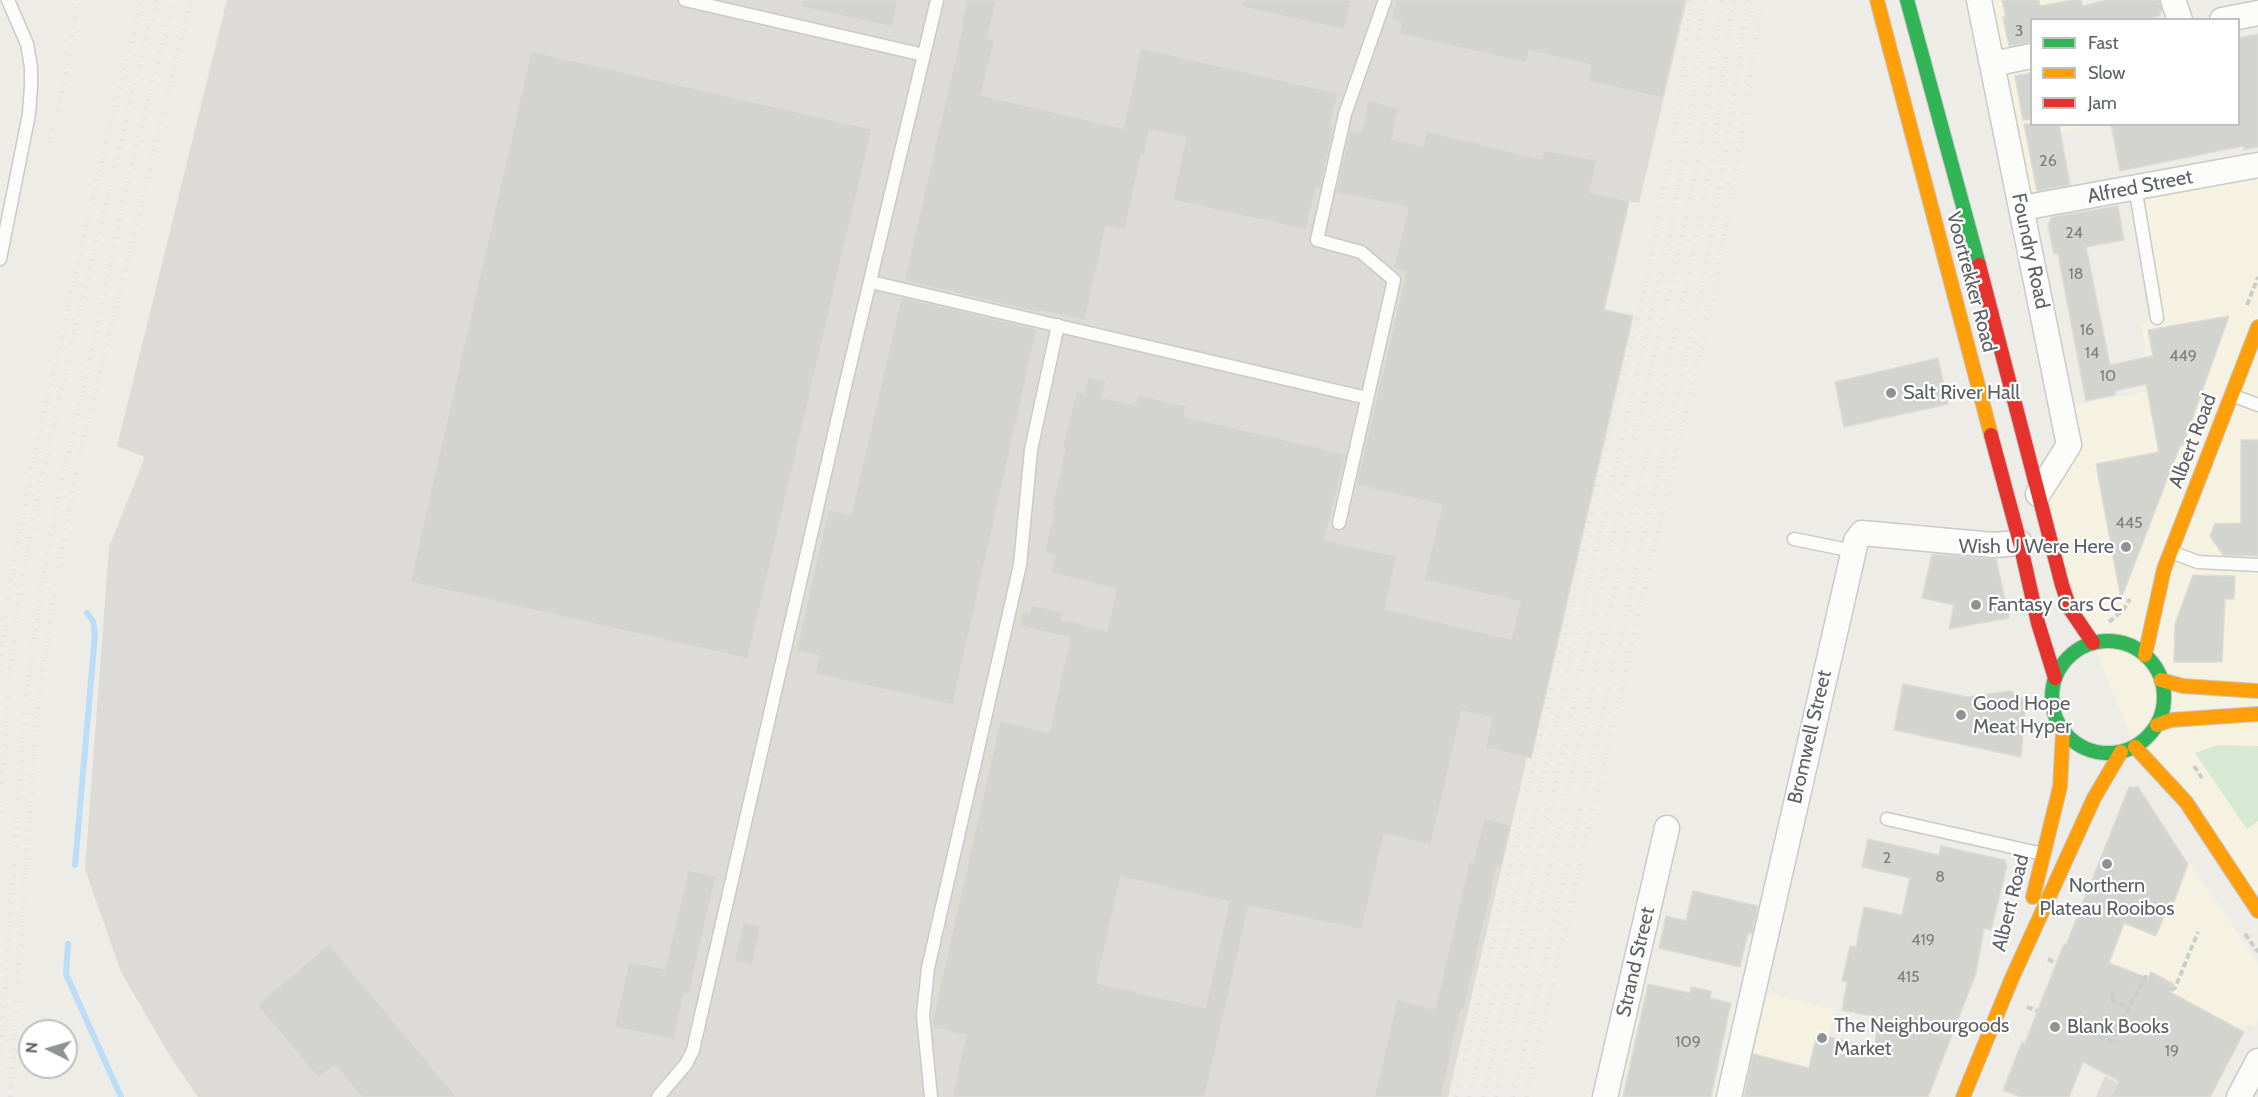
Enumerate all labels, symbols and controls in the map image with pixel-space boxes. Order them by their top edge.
legend [2030,18,2240,126]
house number: 3 [2015,21,2023,41]
text: Fast [2088,32,2119,54]
text: Slow [2088,62,2125,84]
text: Jam [2088,92,2117,114]
house number: 26 [2039,151,2057,171]
street label: Alfred Street [2085,165,2195,209]
street label: Foundry Road [2006,191,2054,311]
street label: Voortrekker Road [1941,209,2001,355]
house number: 24 [2065,223,2083,243]
house number: 18 [2069,264,2083,284]
house number: 16 [2080,320,2094,340]
house number: 14 [2085,343,2099,363]
house number: 449 [2169,346,2197,366]
house number: 10 [2100,366,2116,386]
place label: Salt River Hall [1903,381,2020,405]
marker: Salt River Hall [1884,386,1898,400]
street label: Albert Road [2164,390,2222,492]
house number: 445 [2115,513,2143,533]
place label: Wish U Were Here [1959,535,2114,559]
marker: Wish U Were Here [2119,540,2133,554]
place label: Fantasy Cars CC [1988,593,2123,617]
marker: Fantasy Cars CC [1969,598,1983,612]
street label: Bromwell Street [1783,668,1837,806]
place label: Good Hope Meat Hyper [1973,692,2072,739]
marker: Good Hope Meat Hyper [1954,708,1968,722]
house number: 2 [1883,848,1891,868]
street label: Albert Road [1987,852,2035,954]
marker: Northern Plateau Rooibos [2100,857,2114,871]
house number: 8 [1935,867,1945,887]
place label: Northern Plateau Rooibos [2039,874,2175,921]
street label: Strand Street [1612,905,1660,1019]
house number: 419 [1911,930,1935,950]
house number: 415 [1896,967,1920,987]
place label: The Neighbourgoods Market [1834,1014,2009,1061]
place label: Blank Books [2067,1015,2169,1039]
north arrow [18,1019,78,1079]
marker: Blank Books [2048,1020,2062,1034]
marker: The Neighbourgoods Market [1815,1031,1829,1045]
house number: 109 [1675,1032,1701,1052]
text: N [22,1041,42,1054]
house number: 19 [2165,1041,2179,1061]

